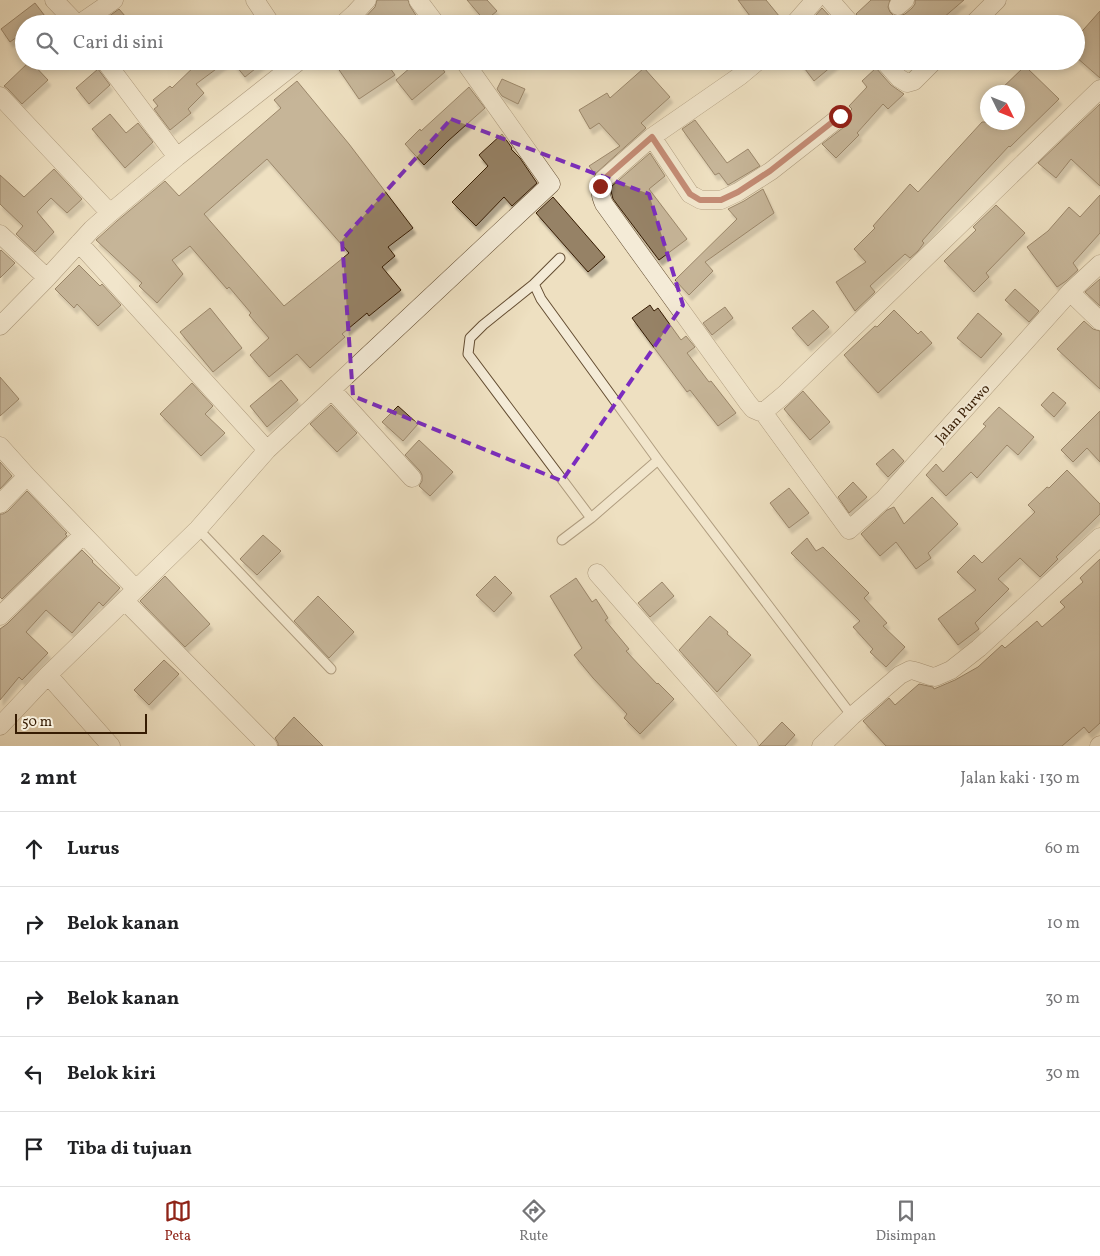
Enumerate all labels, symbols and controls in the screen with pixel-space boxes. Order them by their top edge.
search box [15,15,1085,70]
icon: search [33,29,61,57]
text: Cari di sini [73,30,164,56]
north arrow [980,85,1025,130]
route start [829,105,852,128]
route end [589,175,612,198]
street label: Jalan Purwo [931,380,995,448]
scale bar [15,711,148,734]
text: 50 m [22,713,52,732]
text: 2 mnt [20,764,77,793]
text: Jalan kaki · 130 m [960,768,1080,790]
icon: ahead [20,835,48,863]
text: Lurus [67,836,119,862]
text: 60 m [1045,838,1080,860]
icon: right [20,910,48,938]
text: Belok kanan [67,911,179,937]
text: 10 m [1047,913,1080,935]
icon: right [20,985,48,1013]
text: Belok kanan [67,986,179,1012]
text: 30 m [1045,988,1080,1010]
icon: left [20,1060,48,1088]
text: Belok kiri [67,1061,156,1087]
text: 30 m [1045,1063,1080,1085]
icon: arrive [20,1135,48,1163]
text: Tiba di tujuan [67,1136,192,1162]
tab: Peta [164,1197,192,1246]
tab: Rute [519,1197,548,1246]
tab: Disimpan [876,1197,936,1246]

